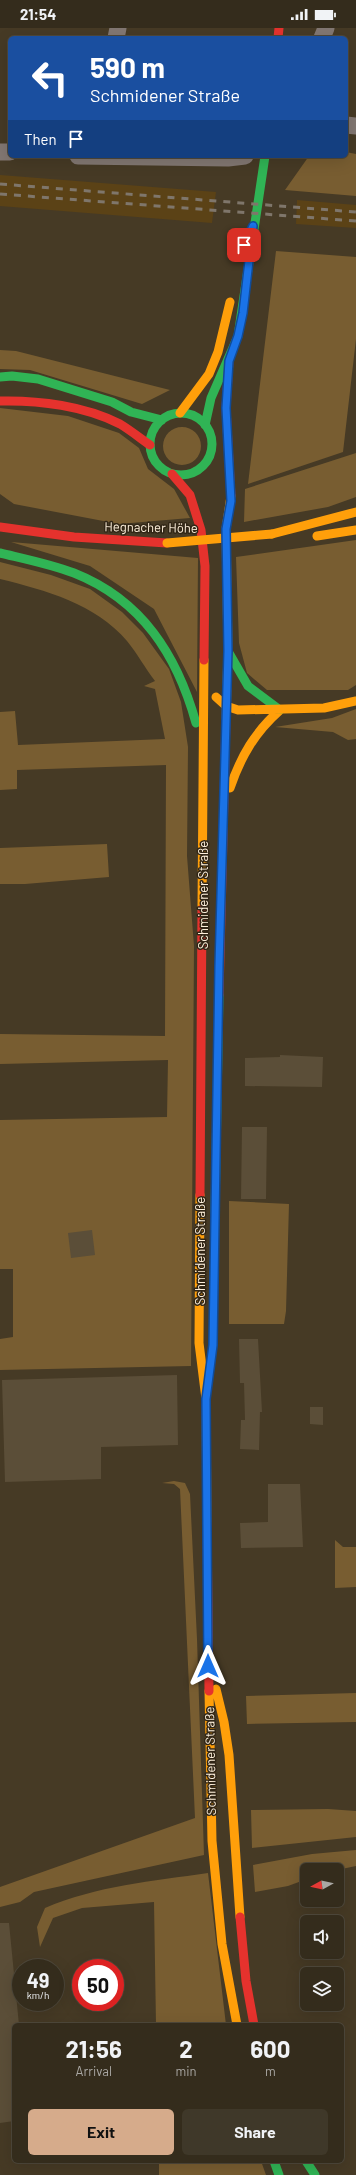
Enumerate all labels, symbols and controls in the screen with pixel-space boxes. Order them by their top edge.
text: 21:54 [20,5,56,23]
text: 590 m [90,50,165,84]
icon: left [24,52,76,104]
text: Schmidener Straße [90,84,240,106]
icon: arrive [65,128,87,150]
text: Then [24,130,57,148]
pin [227,228,261,262]
icon: arrive [233,234,255,256]
street label: Hegnacher Höhe [104,518,198,536]
street label: Schmidener Straße [195,841,211,949]
street label: Schmidener Straße [192,1197,208,1305]
position arrow [187,1645,229,1687]
street label: Schmidener Straße [201,1707,219,1815]
north arrow [300,1863,344,1907]
map controls [300,1863,344,2011]
button: sound [300,1915,344,1959]
speed limit sign: 50 [72,1959,124,2011]
button: layers [300,1967,344,2011]
text: 49 [27,1968,49,1992]
text: km/h [27,1989,49,2001]
text: 21:56 [66,2034,122,2063]
text: 2 [179,2034,193,2063]
text: 600 [250,2034,290,2063]
text: Arrival [76,2063,112,2079]
text: min [176,2063,197,2079]
text: m [265,2063,276,2079]
button: Exit [28,2109,174,2155]
button: Share [182,2109,328,2155]

